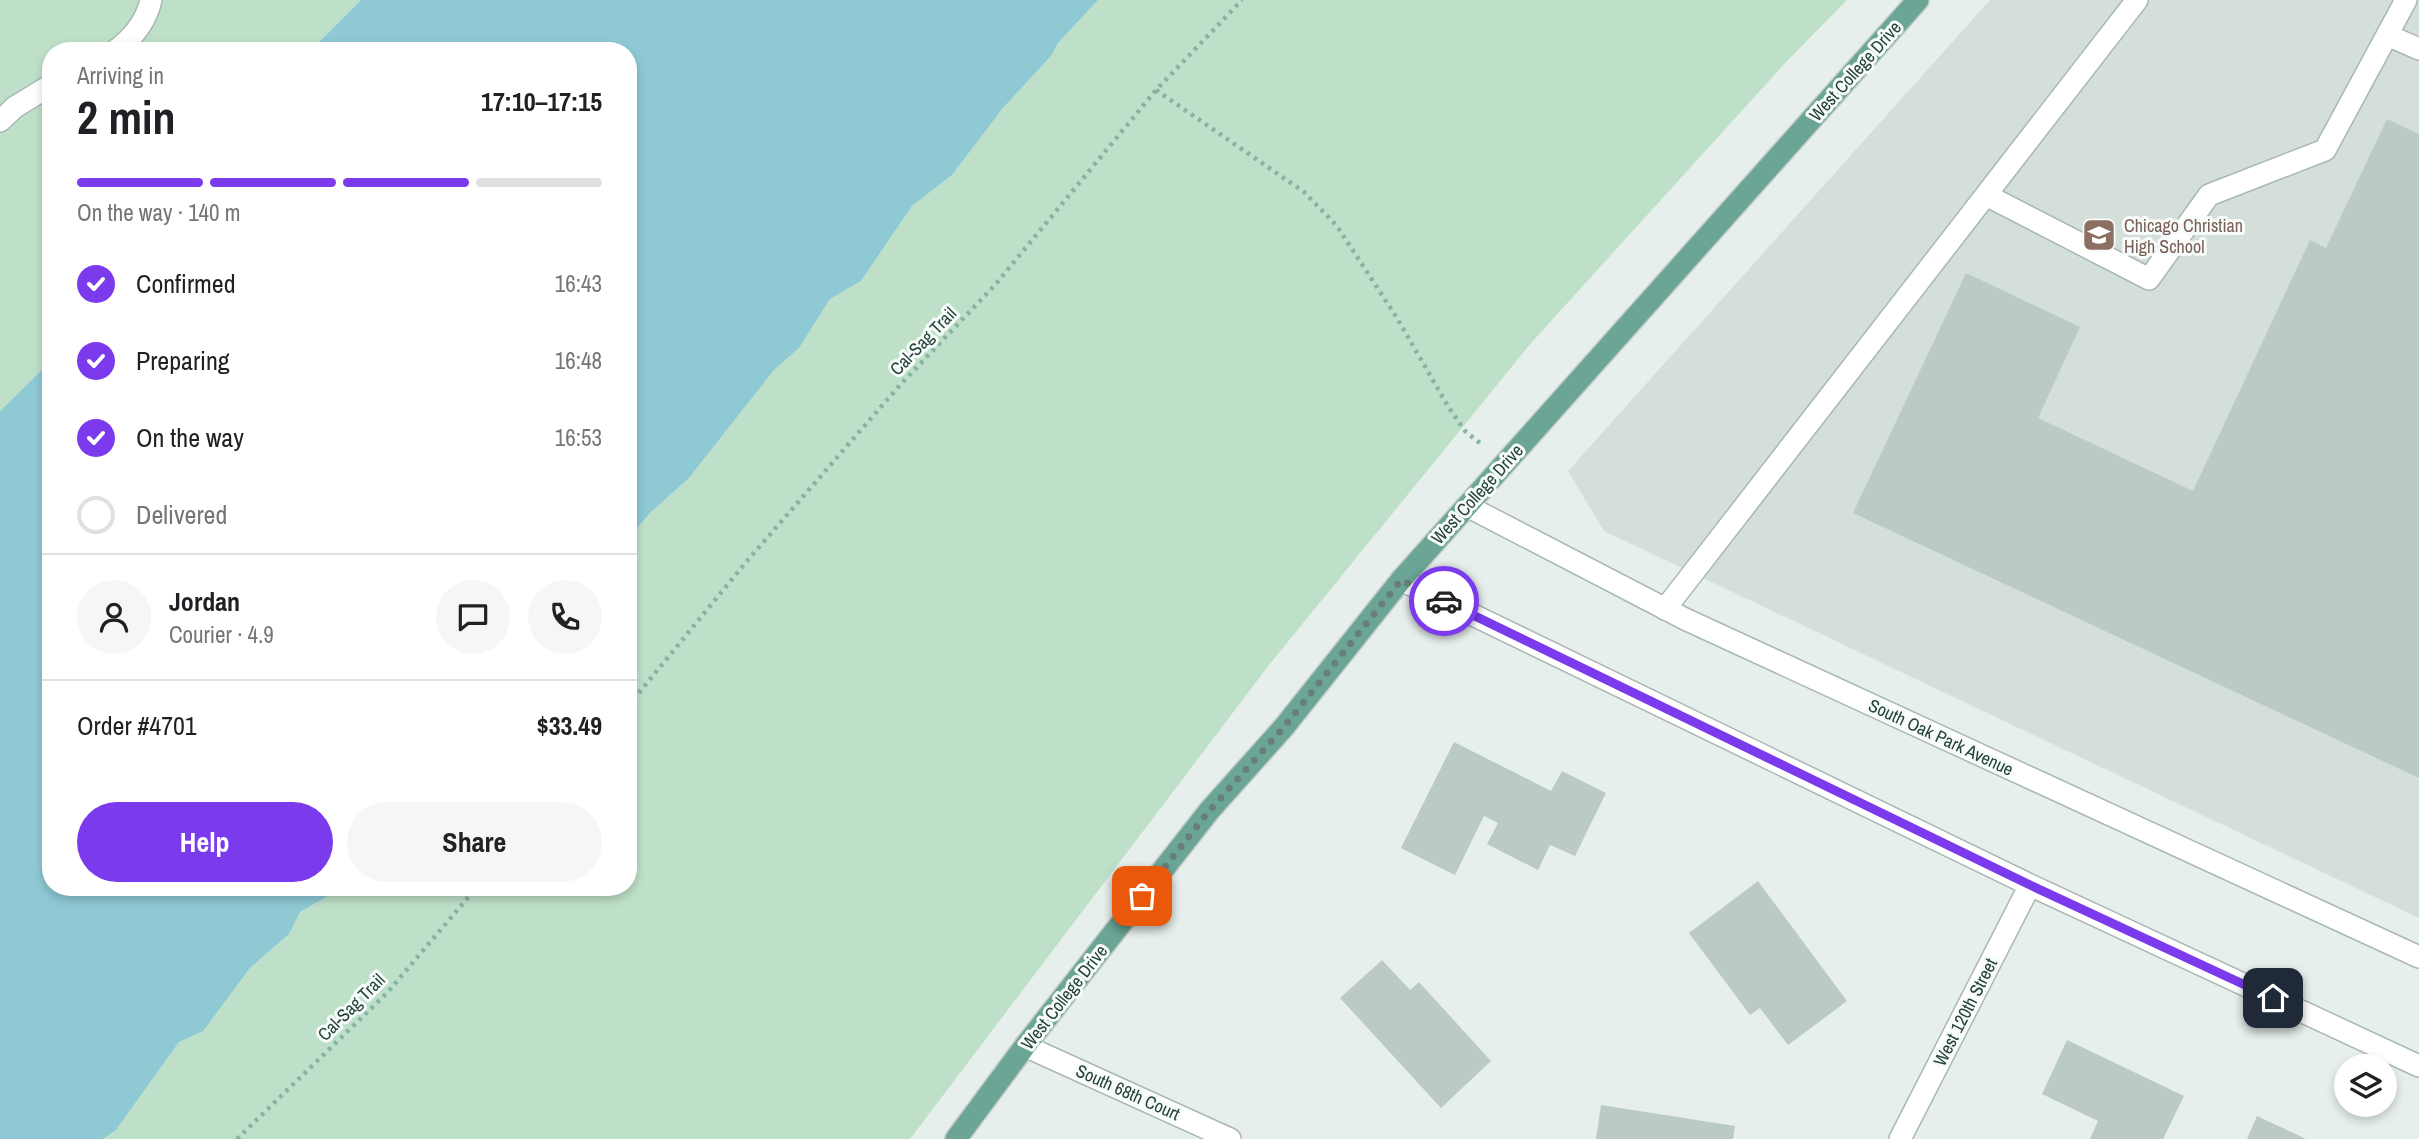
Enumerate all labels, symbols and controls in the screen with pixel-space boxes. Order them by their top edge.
street label: West College Drive [1803,15,1907,127]
text: Arriving in [77,60,164,91]
text: 17:10–17:15 [481,84,602,119]
text: 2 min [77,86,176,148]
text: On the way · 140 m [77,197,241,228]
place label: Chicago Christian High School [2124,213,2243,259]
school or university icon: Chicago Christian High School [2080,216,2118,254]
icon: check [77,265,115,303]
text: Confirmed [136,266,236,301]
text: 16:43 [555,268,602,299]
street label: Cal-Sag Trail [884,301,962,381]
icon: check [77,342,115,380]
text: Preparing [136,343,230,378]
text: 16:48 [555,345,602,376]
icon: check [77,419,115,457]
text: On the way [136,420,244,455]
text: 16:53 [555,422,602,453]
street label: West College Drive [1425,438,1529,550]
text: Delivered [136,497,227,532]
courier [1409,566,1479,636]
button: person [77,580,151,654]
button: chat [436,580,510,654]
button: phone [528,580,602,654]
icon: car [1425,582,1463,620]
text: Jordan [169,584,240,619]
text: Courier · 4.9 [169,619,274,650]
street label: South Oak Park Avenue [1864,692,2018,782]
text: Order #4701 [77,708,197,743]
text: $33.49 [537,708,602,743]
button: Help [77,802,333,882]
button: Share [347,802,602,882]
pin [1112,866,1172,926]
icon: bag [1123,877,1161,915]
street label: West College Drive [1015,939,1113,1055]
street label: West 120th Street [1927,954,2003,1070]
street label: Cal-Sag Trail [312,968,390,1046]
pin [2243,968,2303,1028]
icon: home [2254,979,2292,1017]
map controls [2334,1054,2397,1117]
button: layers [2334,1054,2397,1117]
street label: South 68th Court [1072,1058,1184,1126]

